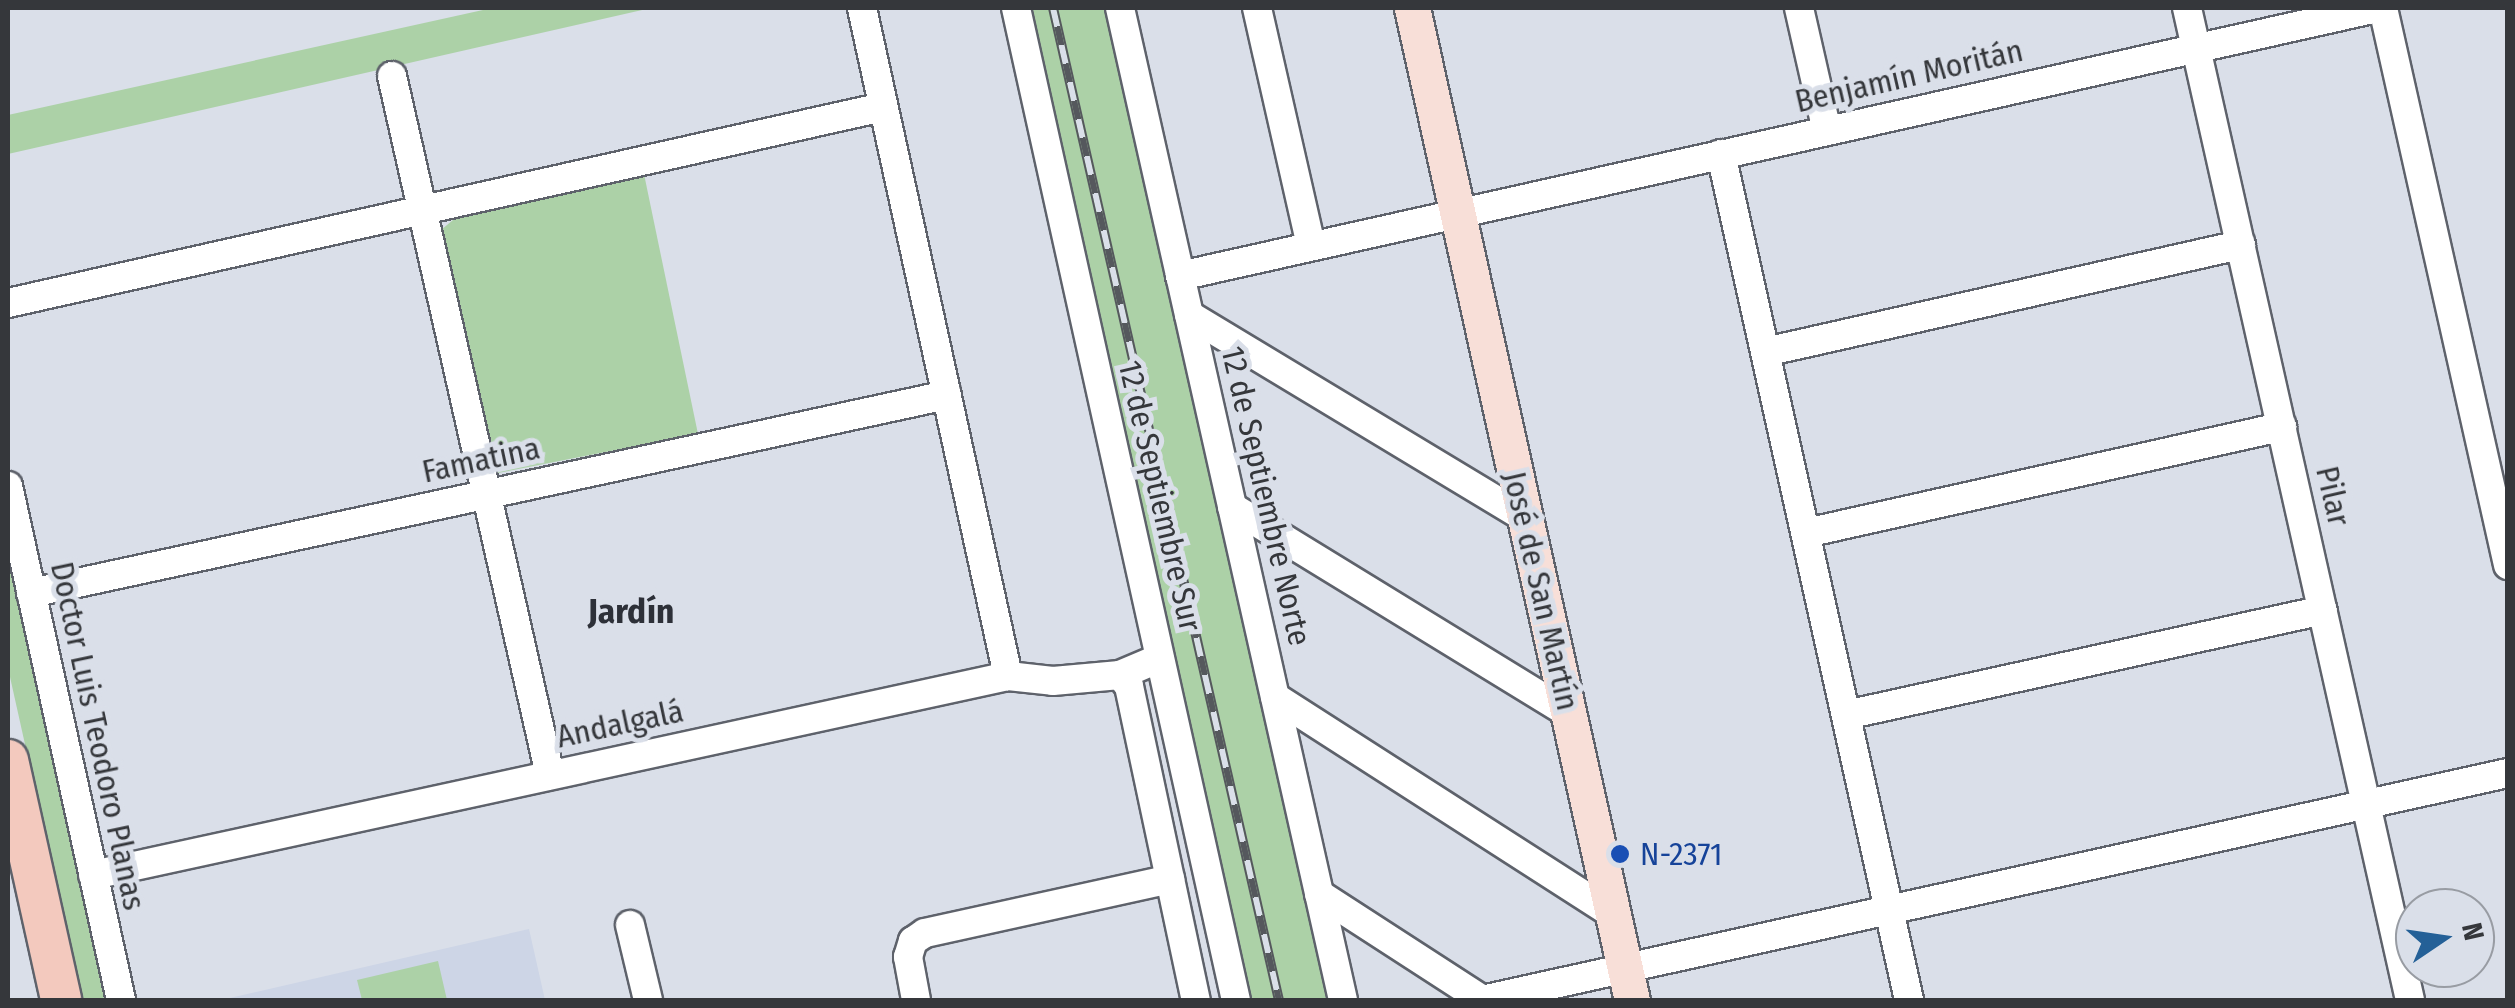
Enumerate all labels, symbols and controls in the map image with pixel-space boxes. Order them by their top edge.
street label: Benjamín Moritán [1791,31,2027,121]
street label: 12 de Septiembre Norte [1213,343,1319,649]
street label: 12 de Septiembre Sur [1110,357,1210,635]
street label: Famatina [419,429,543,491]
street label: Pilar [2308,462,2358,530]
street label: José de San Martín [1495,468,1587,714]
street label: Doctor Luis Teodoro Planas [42,558,154,914]
district label: Jardín [588,590,674,632]
street label: Andalgalá [553,692,687,756]
place label: N-2371 [1640,835,1723,873]
marker: N-2371 [1609,843,1631,865]
north arrow [2395,888,2495,988]
text: N [2455,920,2491,943]

